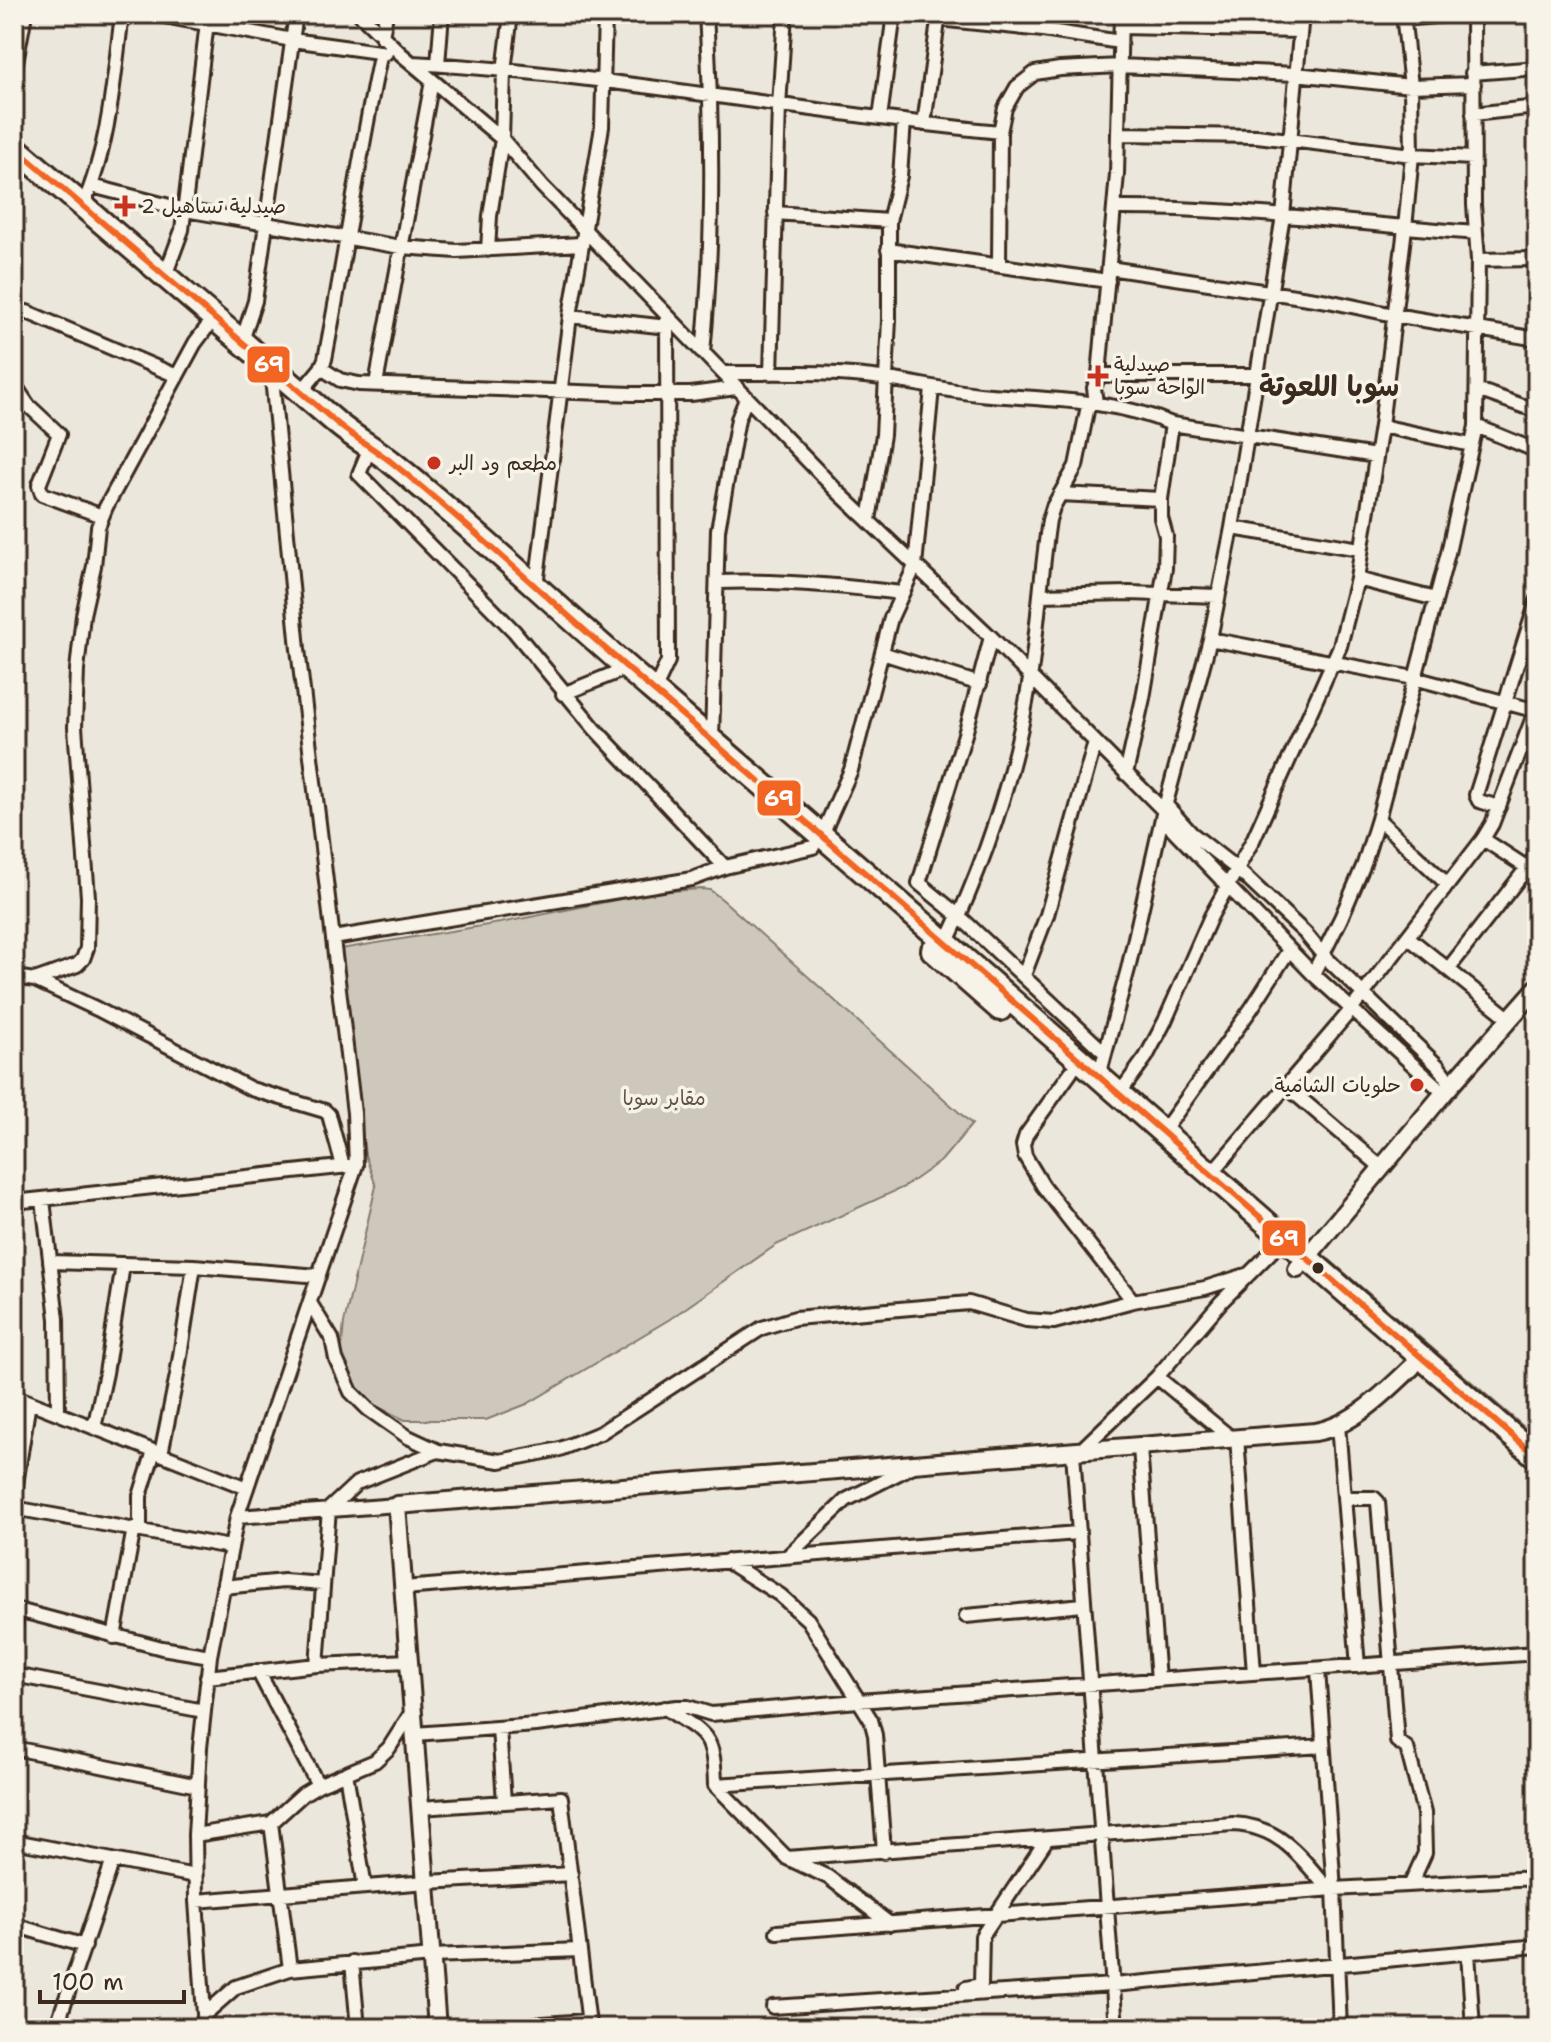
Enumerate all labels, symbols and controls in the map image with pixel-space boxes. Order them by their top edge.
place label: صيدلية تساهيل 2 [141,193,286,219]
marker: صيدلية تساهيل 2 [116,197,134,215]
line badge: 69 [246,345,291,384]
text: 69 [254,350,284,379]
place label: صيدلية الواحة سوبا [1114,351,1205,400]
marker: صيدلية الواحة سوبا [1089,367,1107,385]
district label: سوبا اللعوتة [1259,367,1399,405]
place label: مطعم ود البر [448,450,557,478]
marker: مطعم ود البر [425,454,443,472]
line badge: 69 [756,779,802,817]
text: 69 [764,784,794,813]
place label: حلويات الشامية [1274,1072,1401,1099]
marker: حلويات الشامية [1408,1076,1426,1094]
park label: مقابر سوبا [622,1085,706,1111]
line badge: 69 [1261,1219,1307,1257]
text: 69 [1269,1224,1299,1253]
unlabelled marker [1310,1260,1326,1276]
scale bar [40,1954,184,2004]
text: 100 m [52,1966,124,1998]

